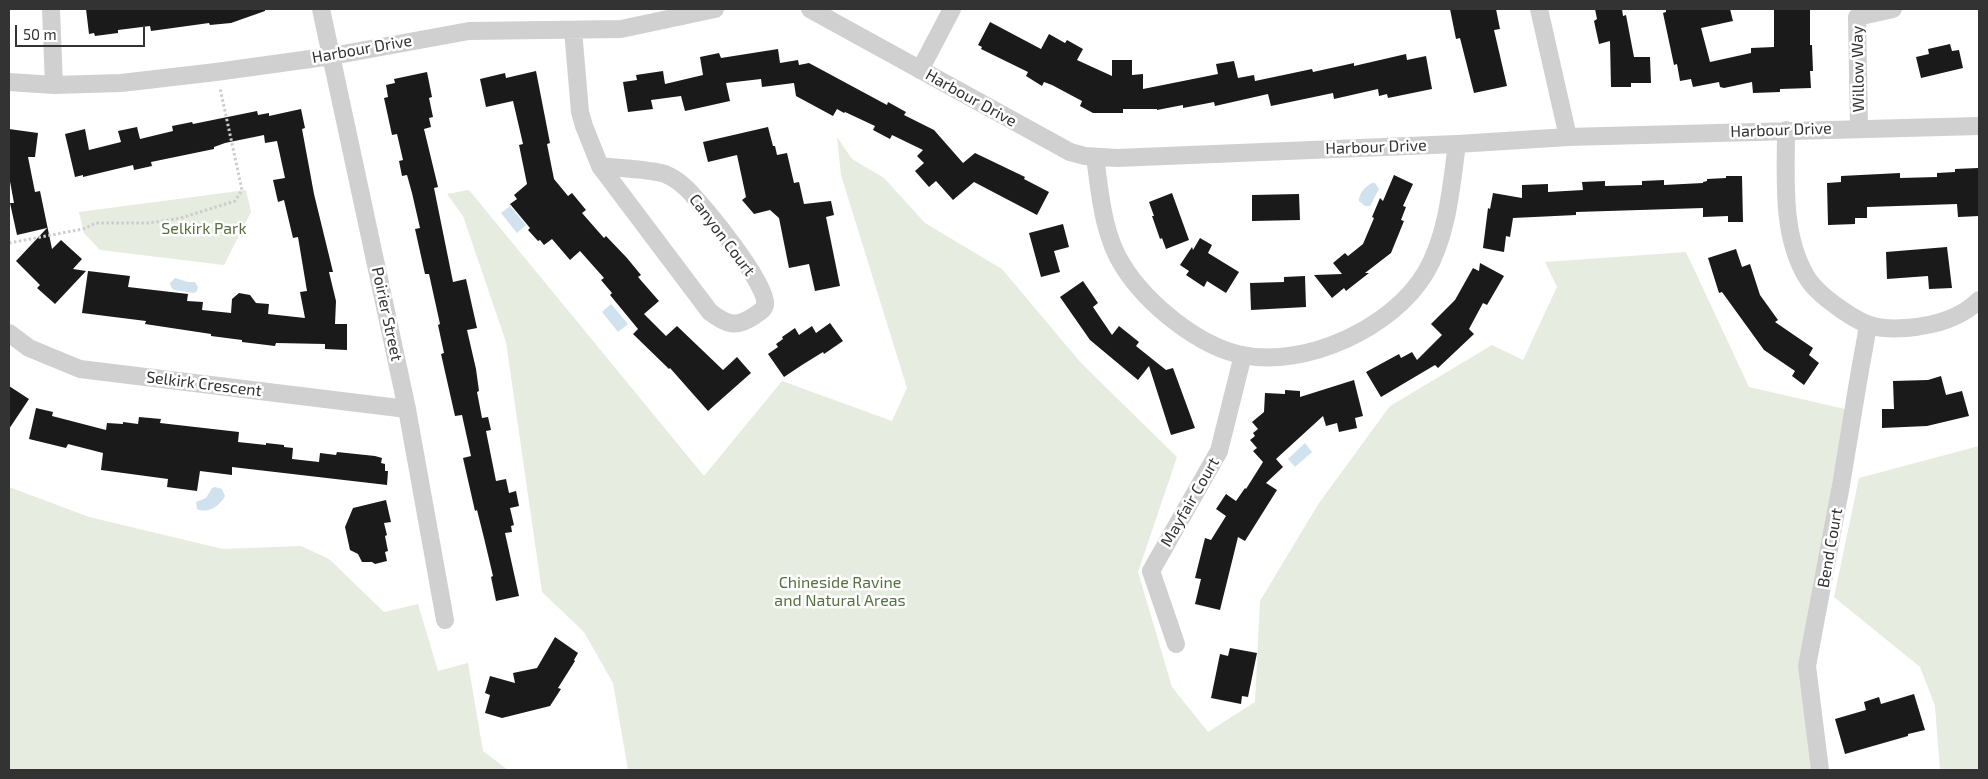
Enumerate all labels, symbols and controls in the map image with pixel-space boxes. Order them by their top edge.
scale bar [18,15,148,47]
text: 50 m [23,25,57,43]
street label: Willow Way [1848,26,1868,112]
street label: Harbour Drive [311,31,413,67]
street label: Harbour Drive [922,65,1020,131]
street label: Harbour Drive [1730,119,1832,141]
street label: Harbour Drive [1325,136,1427,158]
street label: Canyon Court [685,190,759,280]
park label: Selkirk Park [161,219,247,239]
street label: Poirier Street [368,265,406,363]
street label: Selkirk Crescent [145,367,263,401]
street label: Mayfair Court [1157,454,1223,550]
street label: Bend Court [1814,507,1846,589]
park label: Chineside Ravine and Natural Areas [774,573,906,611]

